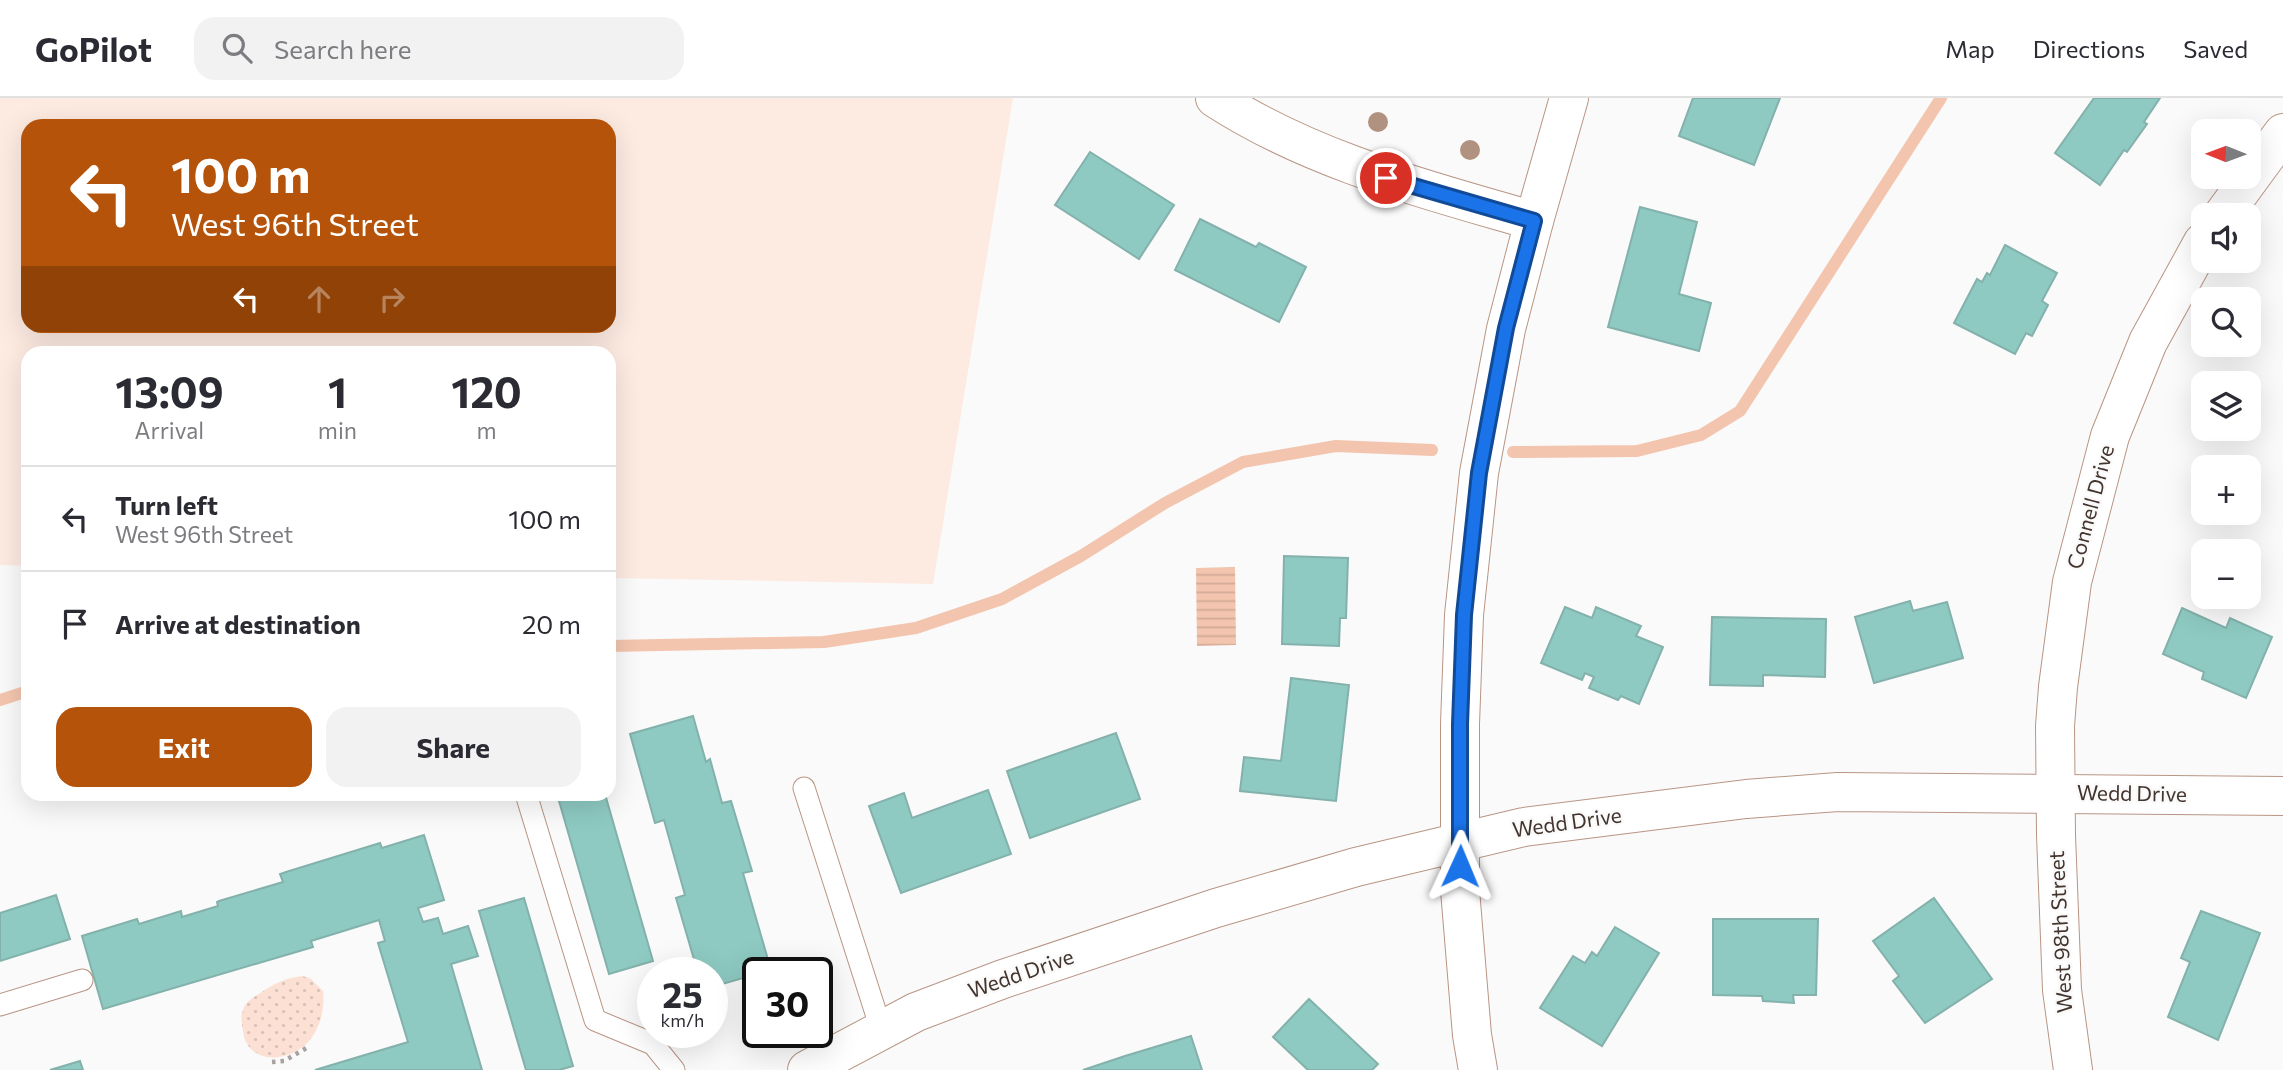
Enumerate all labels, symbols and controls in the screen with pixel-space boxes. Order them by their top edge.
search box [194,17,684,80]
text: GoPilot [35,28,152,69]
icon: search [218,29,256,67]
text: Search here [274,33,411,64]
text: Map [1945,34,1995,63]
text: Directions [2033,34,2145,63]
text: Saved [2183,34,2248,63]
north arrow [2191,119,2261,189]
map controls [2191,119,2261,609]
text: 100 m [171,143,310,203]
icon: left [56,147,147,238]
pin [1356,148,1416,208]
icon: arrive [1367,159,1405,197]
text: West 96th Street [171,203,419,243]
button: sound [2191,203,2261,273]
icon: left [227,280,265,318]
icon: ahead [300,280,338,318]
icon: right [373,280,411,318]
button: search [2191,287,2261,357]
text: 13:09 [115,365,224,417]
text: 1 [328,365,347,417]
text: 120 [451,365,522,417]
button: layers [2191,371,2261,441]
text: Arrival [135,416,204,444]
text: min [318,416,357,444]
text: m [476,416,497,444]
street label: Connell Drive [2061,442,2118,571]
button: + [2191,455,2261,525]
text: Turn left [115,489,218,520]
icon: left [56,500,94,538]
text: 100 m [508,503,581,534]
text: West 96th Street [115,520,293,548]
button: − [2191,539,2261,609]
icon: arrive [56,605,94,643]
text: Arrive at destination [115,608,361,639]
text: 20 m [522,608,581,639]
button: Exit [56,707,312,787]
button: Share [326,707,581,787]
street label: Wedd Drive [2077,779,2187,806]
street label: Wedd Drive [1511,801,1623,842]
position arrow [1423,829,1497,903]
street label: West 98th Street [2043,850,2076,1014]
street label: Wedd Drive [964,943,1077,1002]
speed limit sign: 30 [742,957,833,1048]
text: 25 [662,972,703,1015]
text: km/h [661,1009,704,1031]

